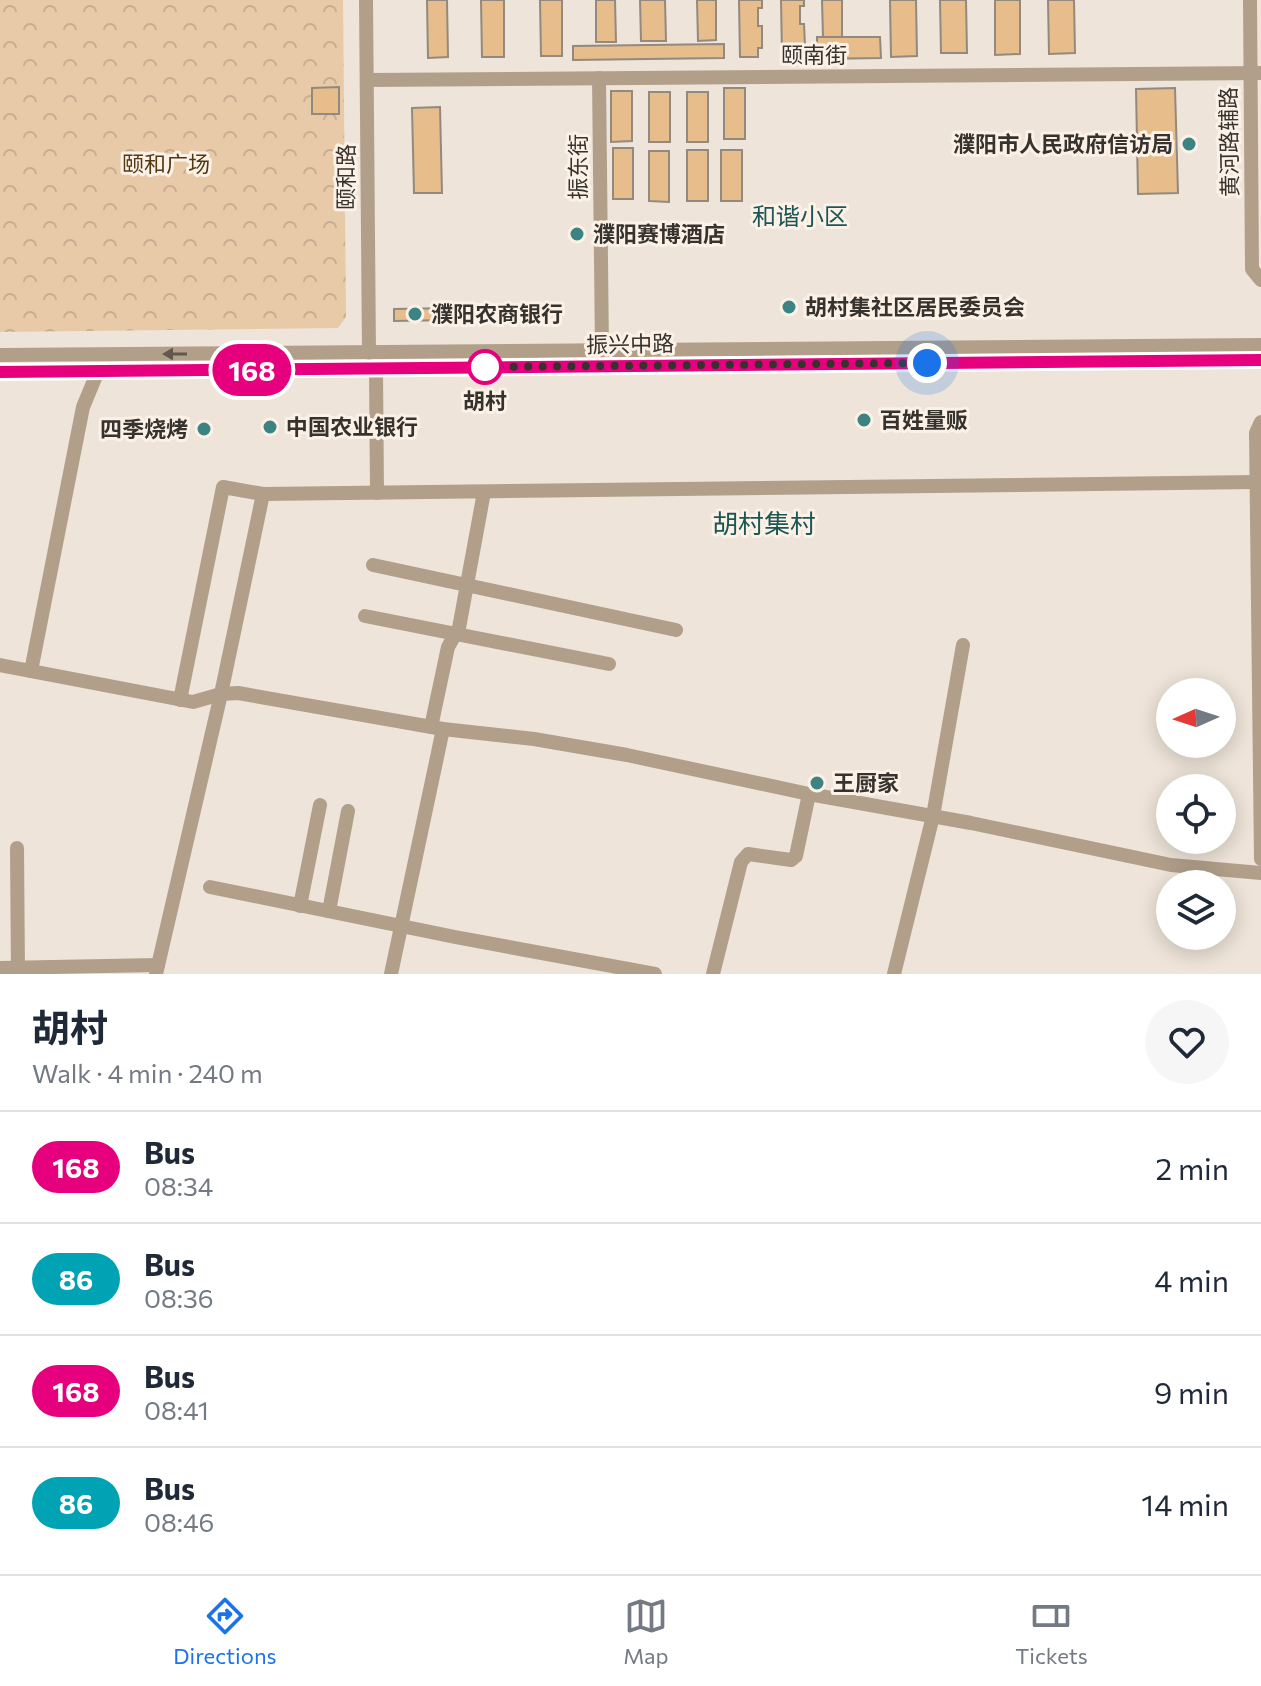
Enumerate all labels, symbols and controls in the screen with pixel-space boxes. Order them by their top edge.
street label: 颐南街 [781,41,847,68]
street label: 黄河路辅路 [1214,87,1243,197]
place label: 濮阳市人民政府信访局 [953,130,1173,157]
street label: 振东街 [564,134,591,200]
marker: 濮阳市人民政府信访局 [1180,135,1198,153]
street label: 颐和路 [332,144,359,210]
park label: 颐和广场 [122,150,210,177]
district label: 和谐小区 [752,201,848,230]
place label: 濮阳赛博酒店 [593,220,725,247]
marker: 濮阳赛博酒店 [568,225,586,243]
place label: 胡村集社区居民委员会 [805,293,1025,320]
marker: 胡村集社区居民委员会 [780,298,798,316]
place label: 濮阳农商银行 [431,300,563,327]
marker: 濮阳农商银行 [406,305,424,323]
street label: 振兴中路 [586,329,674,358]
your location [907,343,947,383]
line badge: 168 [206,344,298,396]
one-way arrow [162,348,187,360]
marker: 胡村 [468,350,502,384]
text: 168 [228,353,276,387]
place label: 胡村 [463,387,507,414]
place label: 百姓量贩 [880,406,968,433]
marker: 百姓量贩 [855,411,873,429]
place label: 中国农业银行 [286,413,418,440]
place label: 四季烧烤 [100,415,188,442]
marker: 中国农业银行 [261,418,279,436]
marker: 四季烧烤 [195,420,213,438]
district label: 胡村集村 [712,507,816,538]
north arrow [1156,678,1236,758]
map controls [1156,678,1236,950]
place label: 王厨家 [833,769,899,796]
marker: 王厨家 [808,774,826,792]
button: locate [1156,774,1236,854]
button: layers [1156,870,1236,950]
button: heart [1145,1000,1229,1084]
text: 胡村 [32,1003,108,1050]
text: Walk · 4 min · 240 m [32,1057,263,1088]
text: Bus [144,1133,195,1170]
text: 2 min [1156,1149,1229,1186]
text: 168 [52,1150,100,1184]
text: 08:34 [144,1170,213,1201]
text: Bus [144,1245,195,1282]
text: 4 min [1154,1261,1229,1298]
text: 86 [59,1262,93,1296]
text: 08:36 [144,1282,214,1313]
text: Bus [144,1357,195,1394]
text: 9 min [1154,1373,1229,1410]
text: 168 [52,1374,100,1408]
text: 08:41 [144,1394,209,1425]
text: Bus [144,1469,195,1506]
text: 14 min [1141,1485,1229,1522]
text: 86 [59,1486,93,1520]
text: 08:46 [144,1506,214,1537]
tab: Directions [173,1594,277,1669]
tab: Map [623,1594,669,1669]
tab: Tickets [1015,1594,1088,1669]

